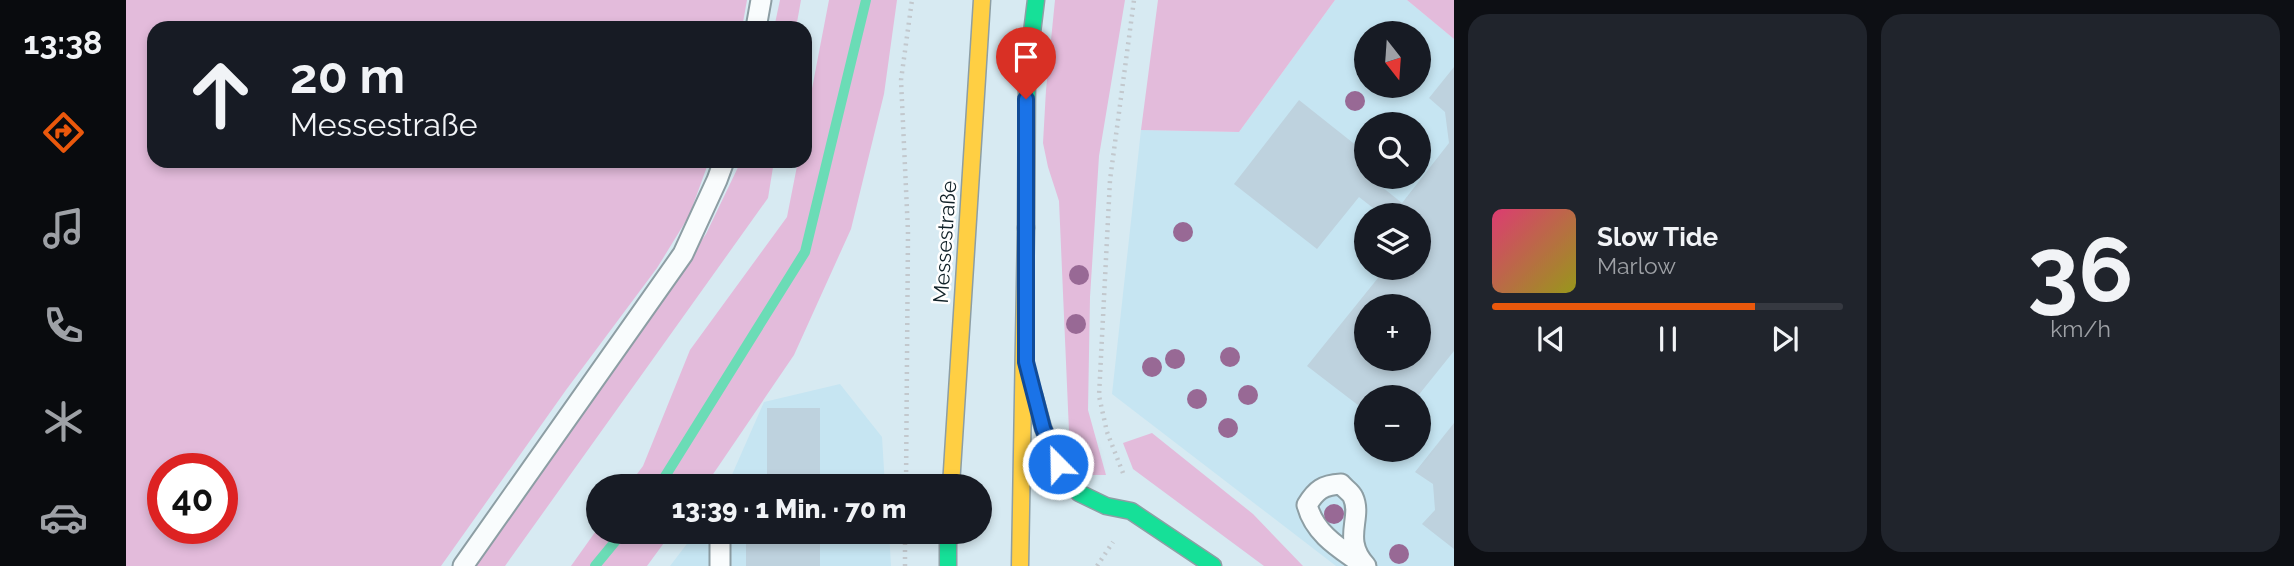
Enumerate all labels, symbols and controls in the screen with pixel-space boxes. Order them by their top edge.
north arrow [1354,21,1432,98]
map controls [1354,21,1431,462]
text: 13:38 [24,24,102,61]
pin [996,27,1056,99]
icon: arrive [1007,38,1045,76]
text: 20 m [290,47,405,104]
icon: ahead [175,49,266,140]
text: Messestraße [290,106,477,143]
icon: directions [39,108,88,157]
button: search [1354,112,1431,189]
street label: Messestraße [928,180,961,304]
button: layers [1354,203,1431,280]
icon: music [39,204,88,253]
text: 36 [2027,216,2134,323]
text: Slow Tide [1597,222,1718,252]
text: Marlow [1597,252,1676,279]
button: + [1354,294,1431,371]
icon: phone [39,301,88,350]
text: km/h [2050,315,2111,342]
icon: previous [1532,320,1570,358]
icon: pause [1649,320,1687,358]
icon: next [1766,320,1804,358]
button: − [1354,385,1431,462]
icon: climate [39,397,88,446]
position arrow [1021,427,1095,501]
speed limit sign: 40 [147,453,238,544]
icon: car [39,493,88,542]
text: 13:39 · 1 Min. · 70 m [672,494,906,524]

